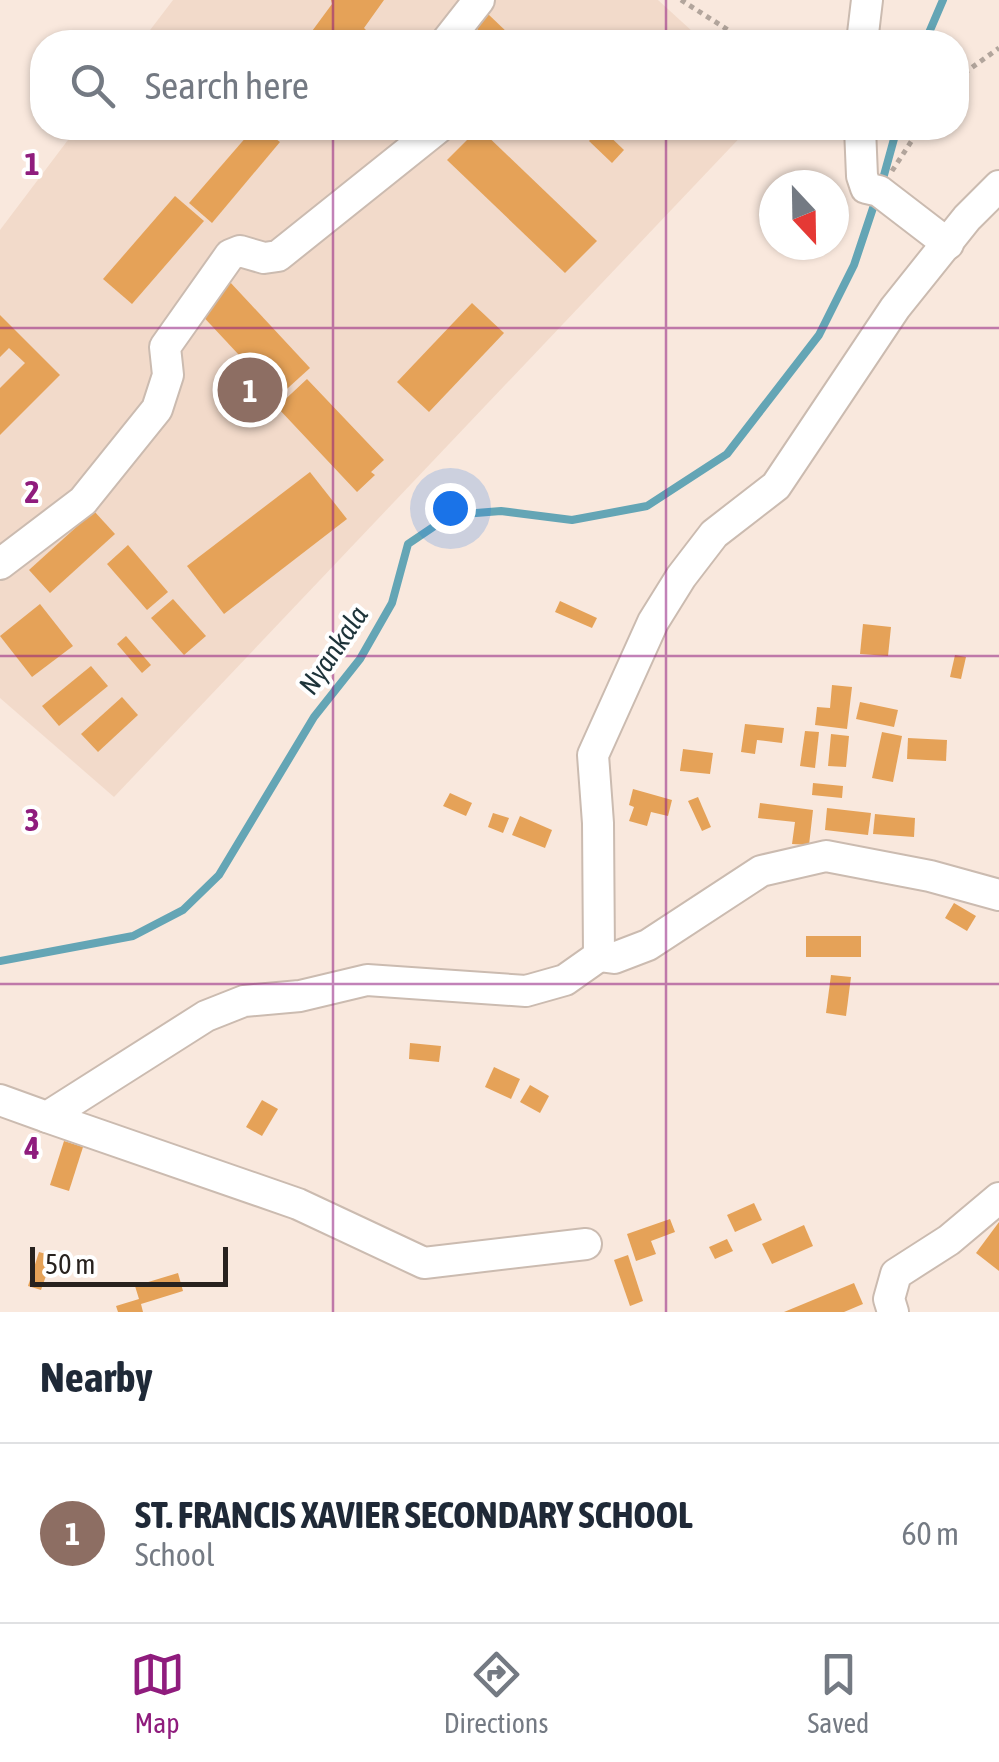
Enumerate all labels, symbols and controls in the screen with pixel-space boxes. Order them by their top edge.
search box [30,30,969,140]
icon: search [65,58,120,113]
text: Search here [145,64,309,107]
text: 1 [24,145,40,182]
north arrow [759,170,849,260]
pin: 1 [218,352,282,428]
text: 2 [24,473,40,510]
your location [425,483,476,534]
water label: Nyankala [292,600,374,700]
text: 3 [24,801,40,838]
text: 4 [23,1129,40,1166]
scale bar [30,1242,228,1286]
text: 50 m [45,1248,95,1280]
text: Nearby [40,1353,153,1401]
text: ST. FRANCIS XAVIER SECONDARY SCHOOL [135,1493,693,1536]
text: 1 [65,1515,80,1552]
text: 60 m [901,1515,959,1552]
text: School [135,1536,214,1573]
tab: Map [130,1647,185,1739]
tab: Directions [444,1647,548,1739]
tab: Saved [808,1647,869,1739]

